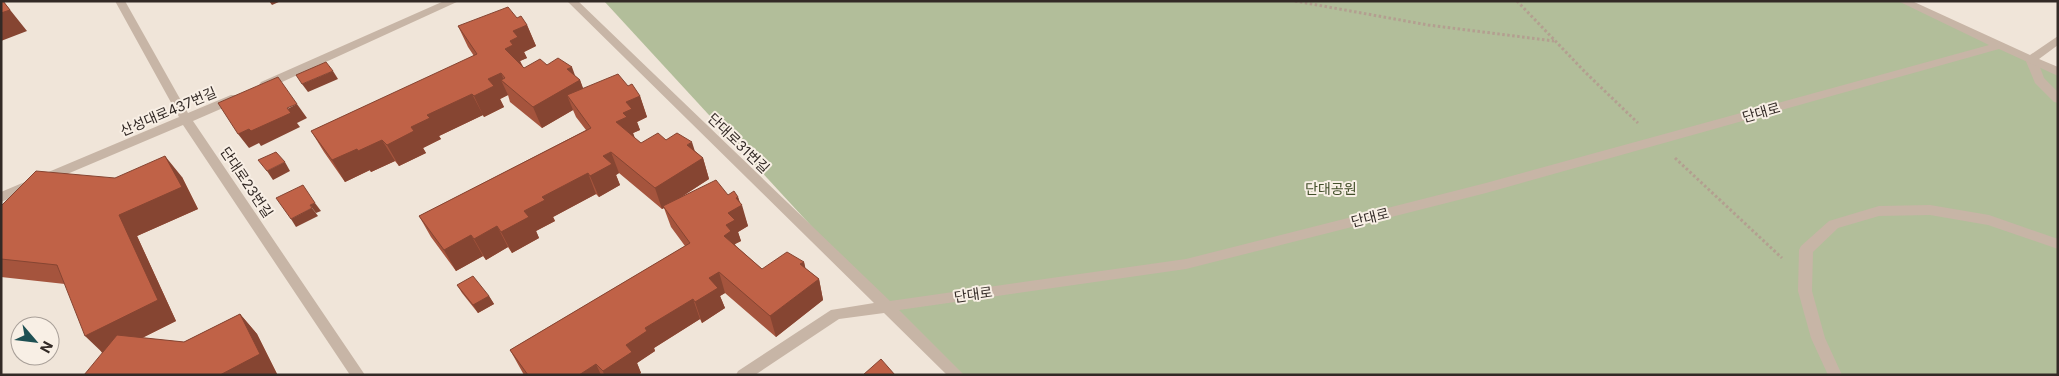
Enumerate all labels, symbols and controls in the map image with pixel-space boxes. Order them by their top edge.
street label: 산성대로437번길 [117,83,219,139]
street label: 단대로 [1740,98,1782,125]
street label: 단대로31번길 [705,110,773,176]
street label: 단대로23번길 [217,143,277,221]
park label: 단대공원 [1305,180,1357,197]
street label: 단대로 [1349,204,1391,230]
street label: 단대로 [953,283,993,305]
north arrow [10,316,60,366]
text: N [37,339,57,356]

